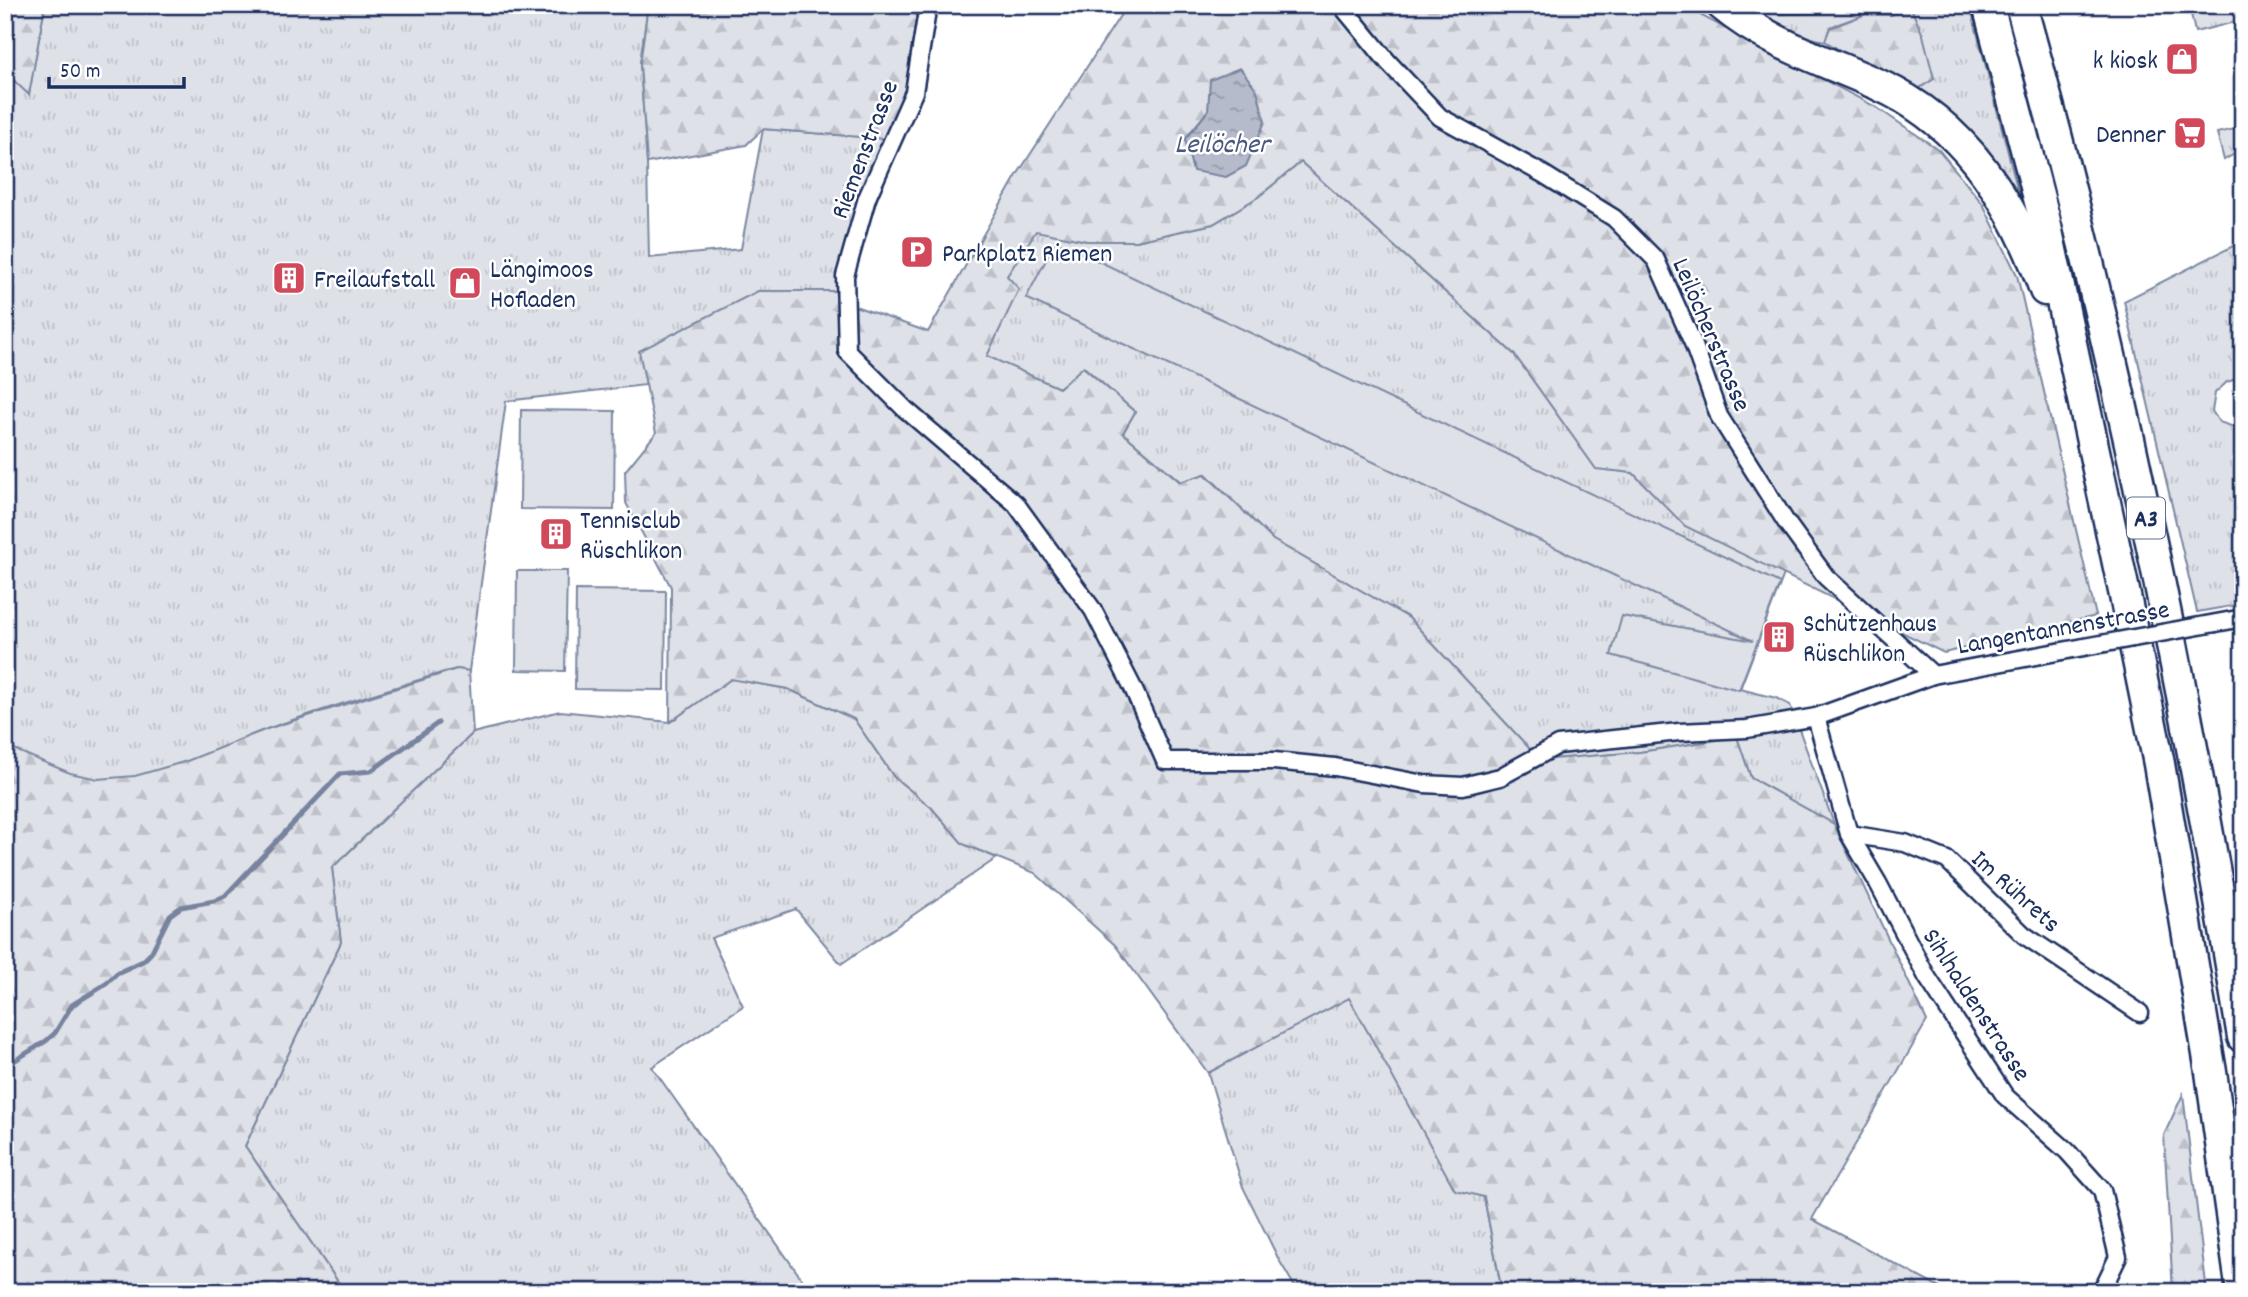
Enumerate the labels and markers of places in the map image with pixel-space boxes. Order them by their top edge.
shop icon: k kiosk [2163,40,2201,78]
place label: k kiosk [2093,44,2158,81]
supermarket icon: Denner [2171,114,2209,152]
place label: Denner [2096,118,2166,155]
parking icon: Parkplatz Riemen [898,233,936,271]
place label: Parkplatz Riemen [942,237,1112,274]
place label: Längimoos Hofladen [490,253,594,320]
building icon: Freilaufstall [270,259,308,297]
place label: Freilaufstall [314,263,435,300]
shop icon: Längimoos Hofladen [446,264,484,302]
place label: Tennisclub Rüschlikon [580,504,682,571]
building icon: Tennisclub Rüschlikon [537,515,575,553]
place label: Schützenhaus Rüschlikon [1803,607,1937,674]
building icon: Schützenhaus Rüschlikon [1760,618,1798,656]

